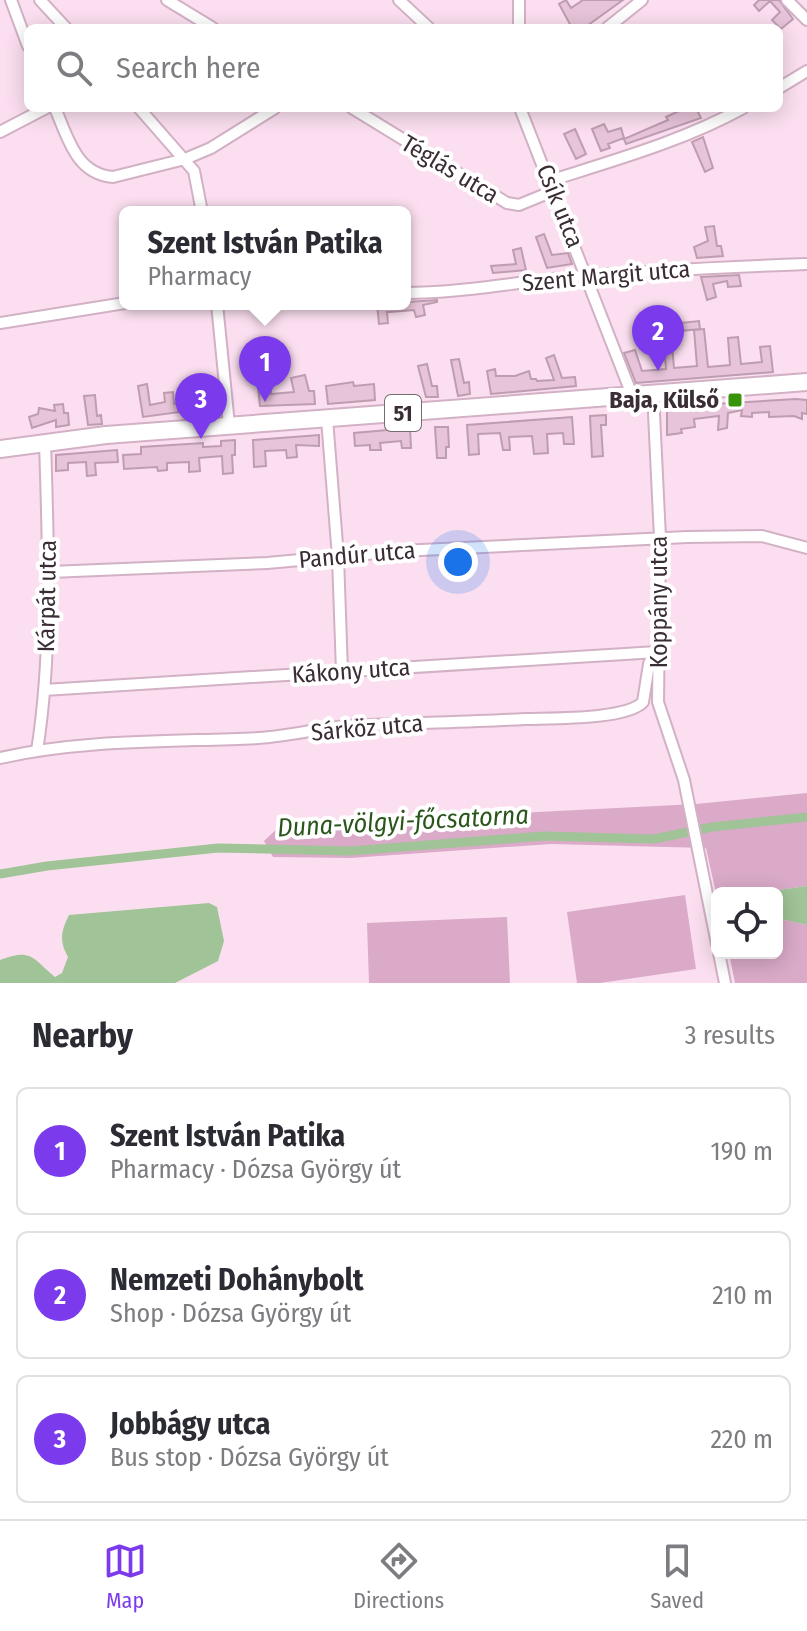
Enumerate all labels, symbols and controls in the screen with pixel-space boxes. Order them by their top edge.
search box [24,24,783,112]
icon: search [52,46,96,90]
text: Search here [116,50,261,86]
street label: Téglás utca [396,129,504,209]
street label: Csík utca [531,160,589,252]
popup [119,206,411,310]
text: Szent István Patika [147,225,383,261]
street label: Szent Margit utca [521,255,691,297]
text: Pharmacy [147,261,251,292]
pin: 2 [632,305,684,371]
pin: 1 [239,336,291,402]
pin: 3 [175,373,227,439]
place label: Baja, Külső [609,386,719,414]
marker: Baja, Külső [726,391,744,409]
road number: 51 [385,395,421,431]
street label: Pandúr utca [298,536,416,574]
street label: Koppány utca [645,536,673,668]
street label: Kárpát utca [32,540,62,652]
your location [438,542,478,582]
street label: Kákony utca [291,653,411,689]
street label: Sárköz utca [310,709,424,747]
water label: Duna-völgyi-főcsatorna [277,799,529,844]
map controls [711,887,783,959]
button: locate [711,887,783,959]
text: Nearby [32,1015,133,1056]
text: 3 results [685,1020,775,1051]
text: Szent István Patika [110,1118,345,1154]
text: 1 [55,1136,66,1167]
text: 190 m [711,1136,773,1167]
text: Pharmacy · Dózsa György út [110,1154,401,1185]
text: Nemzeti Dohánybolt [110,1262,364,1298]
text: 2 [54,1280,66,1311]
text: 210 m [712,1280,773,1311]
text: Shop · Dózsa György út [110,1298,351,1329]
text: Jobbágy utca [110,1406,270,1442]
text: 3 [54,1424,66,1455]
text: 220 m [710,1424,773,1455]
text: Bus stop · Dózsa György út [110,1442,389,1473]
tab: Map [103,1539,147,1614]
tab: Directions [353,1539,444,1614]
tab: Saved [650,1539,704,1614]

